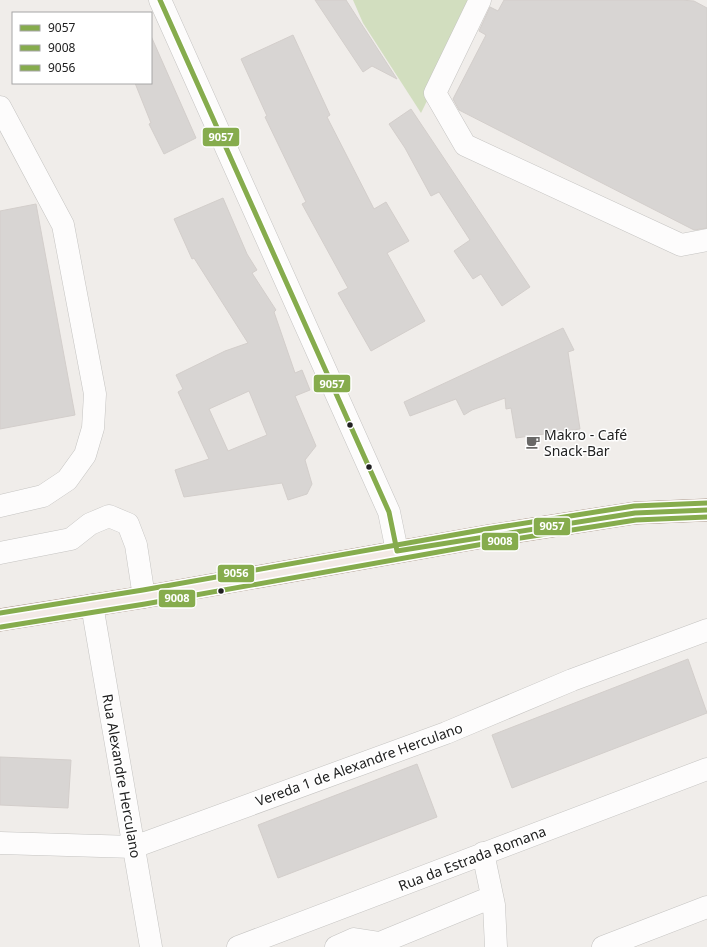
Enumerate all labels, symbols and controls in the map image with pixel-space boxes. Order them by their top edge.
legend [12,12,152,84]
text: 9057 [48,19,76,36]
text: 9008 [48,39,76,56]
text: 9056 [48,59,76,76]
line badge: 9057 [202,127,240,147]
text: 9057 [208,129,234,144]
line badge: 9057 [313,374,351,393]
text: 9057 [319,376,345,391]
unlabelled marker [345,420,355,430]
place label: Makro - Café Snack-Bar [544,425,627,460]
cafe icon: Makro - Café Snack-Bar [525,434,541,450]
unlabelled marker [364,462,374,472]
line badge: 9057 [533,517,571,536]
text: 9057 [539,518,565,533]
line badge: 9008 [481,532,519,551]
text: 9008 [487,533,513,548]
line badge: 9056 [217,564,255,583]
text: 9056 [223,565,249,580]
unlabelled marker [216,586,226,596]
line badge: 9008 [158,589,196,608]
text: 9008 [164,590,190,605]
street label: Rua Alexandre Herculano [98,692,146,860]
street label: Vereda 1 de Alexandre Herculano [253,718,465,810]
street label: Rua da Estrada Romana [395,821,549,895]

